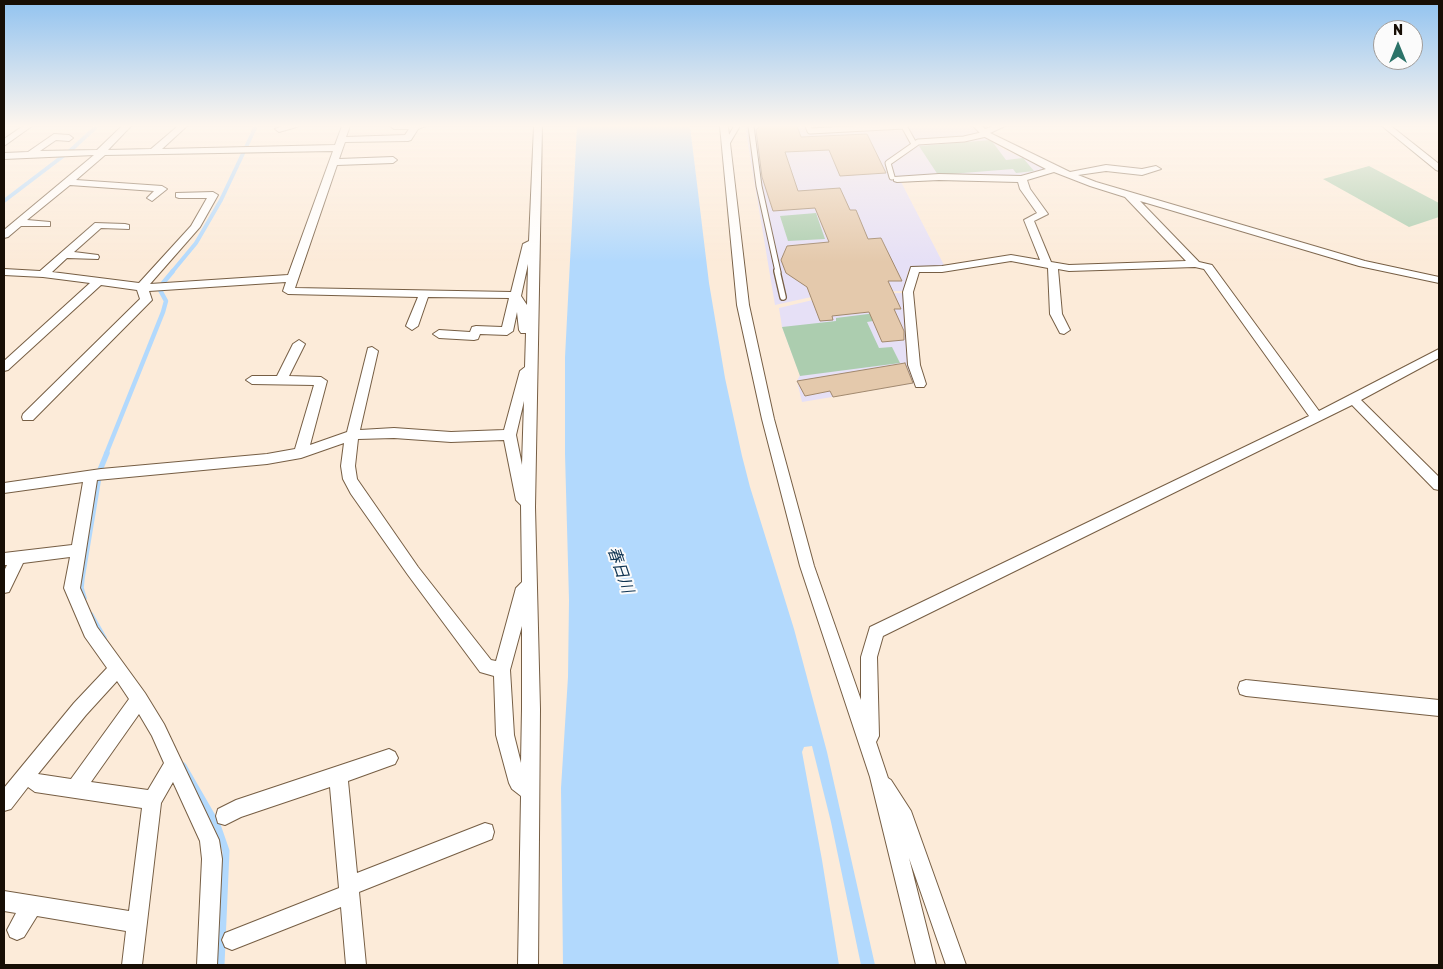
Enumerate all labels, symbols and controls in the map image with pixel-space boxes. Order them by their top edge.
north arrow [1373,20,1423,70]
text: N [1393,22,1403,39]
water label: 春日川 [603,544,637,596]

